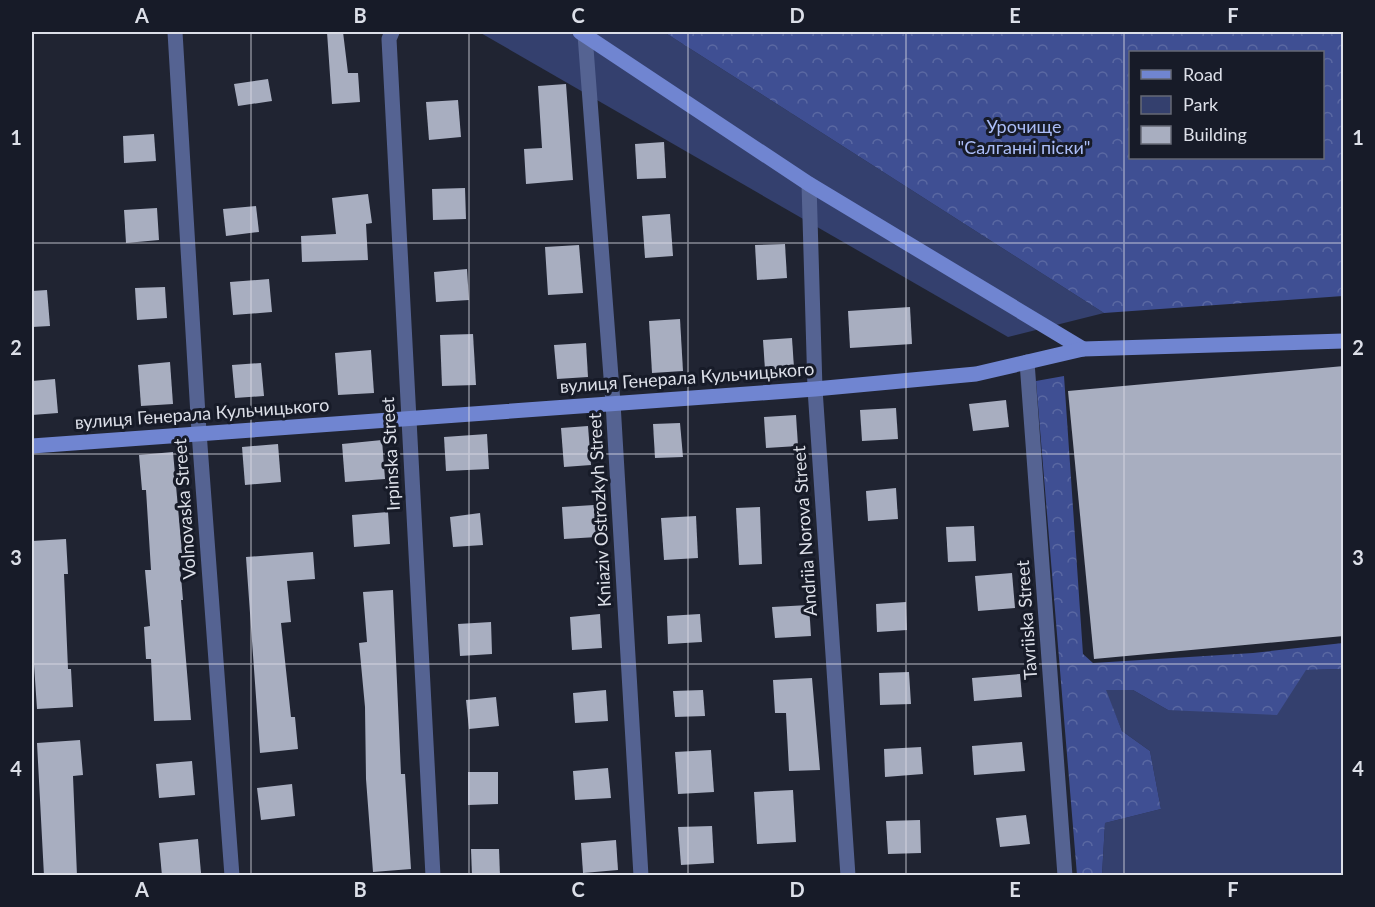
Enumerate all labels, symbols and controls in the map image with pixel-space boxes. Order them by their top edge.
text: A [134,3,149,27]
text: B [353,3,367,27]
text: C [571,3,585,27]
text: D [789,3,805,27]
text: E [1009,3,1021,27]
text: F [1227,3,1239,27]
legend [1129,51,1324,159]
text: Road [1183,63,1223,85]
text: Park [1183,93,1219,115]
park label: Урочище "Салганні піски" [957,115,1091,158]
text: Building [1183,123,1247,145]
text: 1 [10,125,22,149]
text: 1 [1352,125,1364,149]
text: 2 [10,335,22,359]
text: 2 [1352,335,1364,359]
street label: вулиця Генерала Кульчицького [559,357,815,397]
street label: вулиця Генерала Кульчицького [74,393,330,433]
street label: Irpinska Street [376,396,404,511]
street label: Kniaziv Ostrozkyh Street [583,412,615,608]
street label: Volnovaska Street [168,437,200,580]
street label: Andriia Norova Street [787,445,821,617]
text: 3 [10,545,22,569]
text: 3 [1352,545,1364,569]
street label: Tavriiska Street [1011,559,1041,681]
text: 4 [10,756,22,780]
text: 4 [1352,756,1364,780]
text: A [134,877,149,901]
text: B [353,877,367,901]
text: C [571,877,585,901]
text: D [789,877,805,901]
text: E [1009,877,1021,901]
text: F [1227,877,1239,901]

